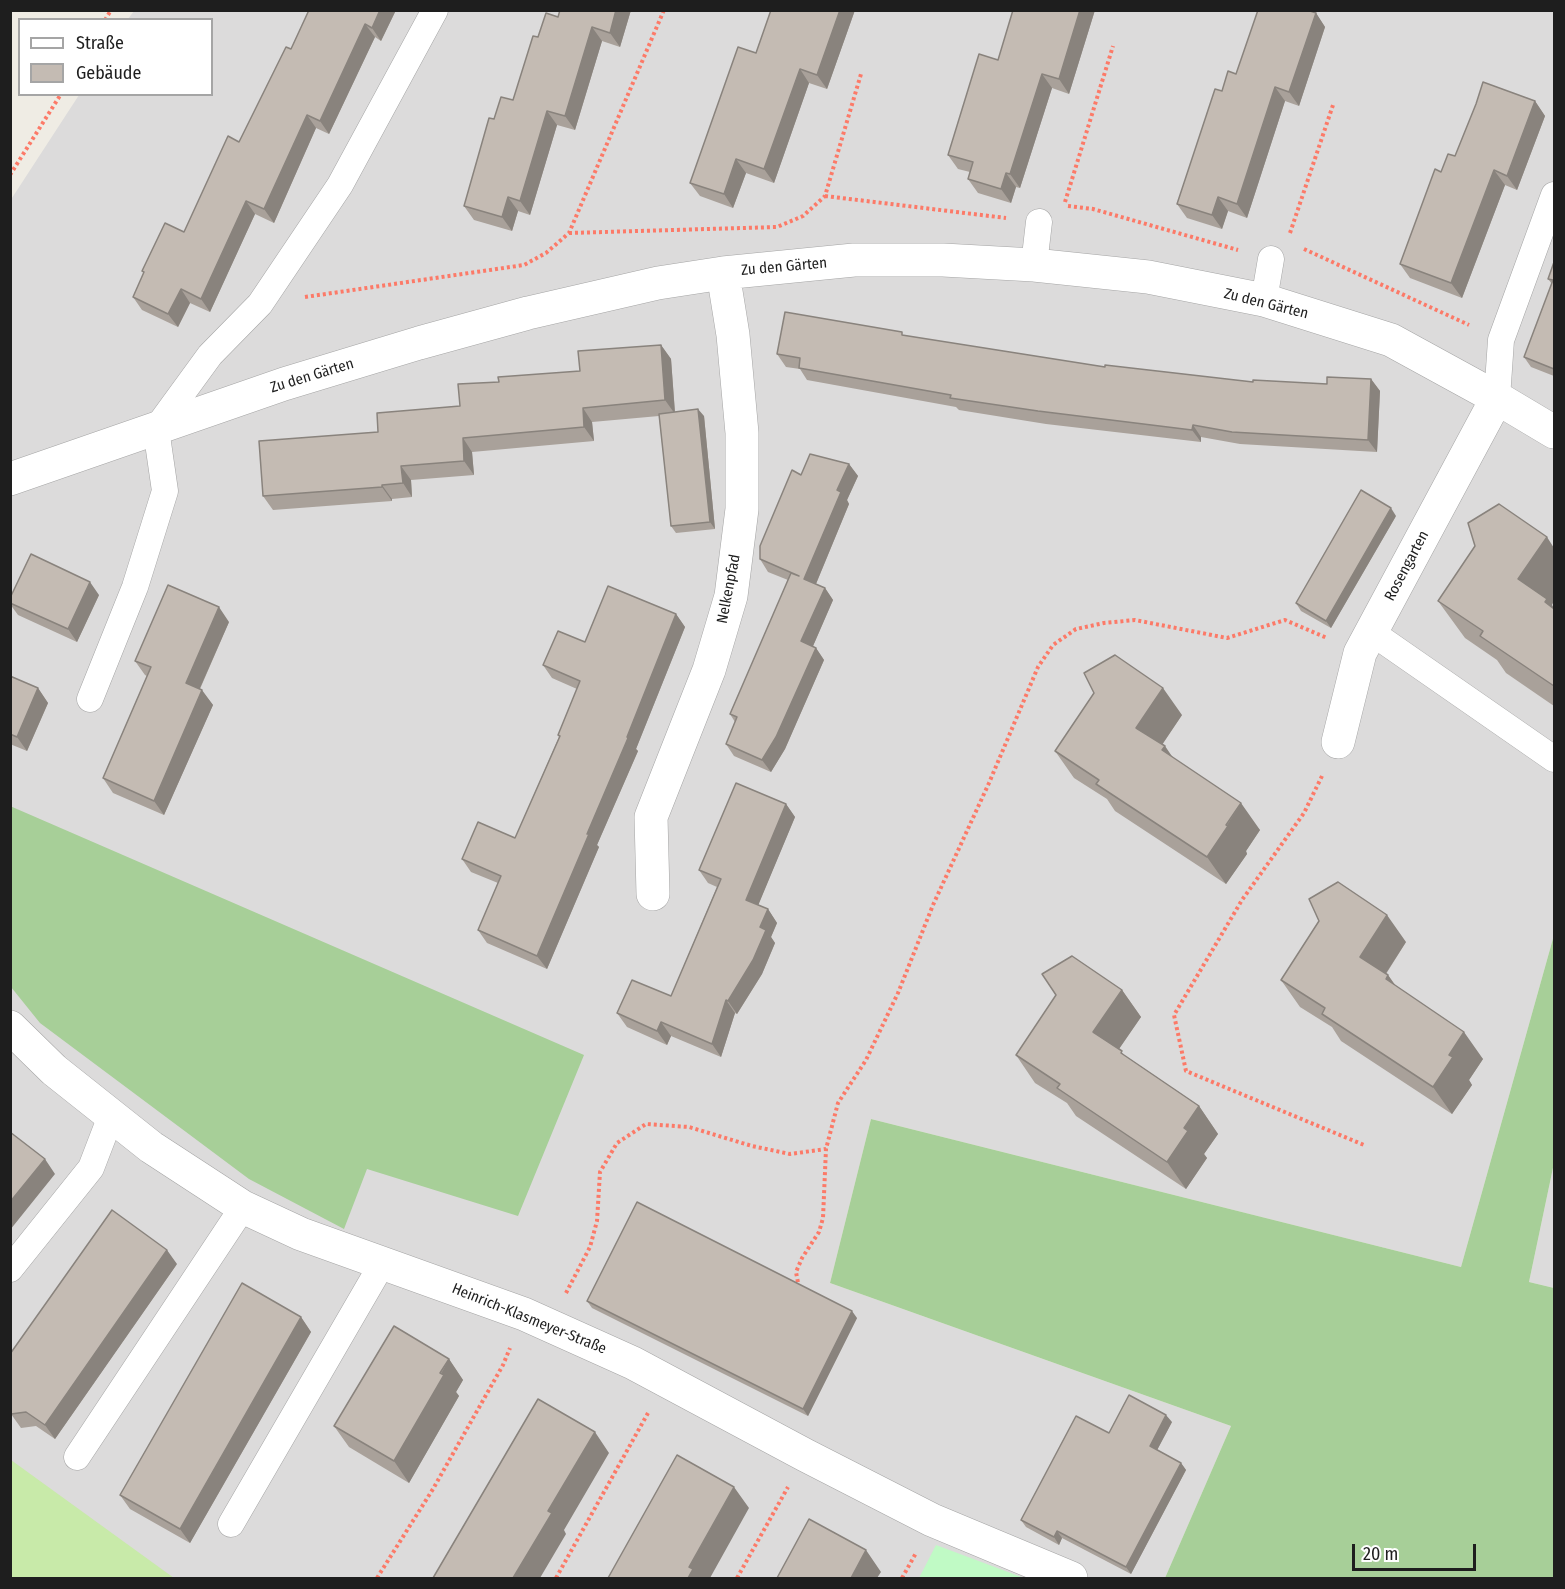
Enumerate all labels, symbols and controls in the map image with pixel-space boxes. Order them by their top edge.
legend [18,18,213,96]
text: Straße [76,32,124,54]
text: Gebäude [76,62,141,84]
street label: Zu den Gärten [740,254,828,280]
street label: Zu den Gärten [1222,285,1310,323]
street label: Zu den Gärten [268,355,356,397]
street label: Rosengarten [1381,528,1433,604]
street label: Nelkenpfad [713,553,745,625]
street label: Heinrich-Klasmeyer-Straße [449,1280,609,1358]
scale bar [1355,1532,1480,1570]
text: 20 m [1363,1543,1398,1565]

